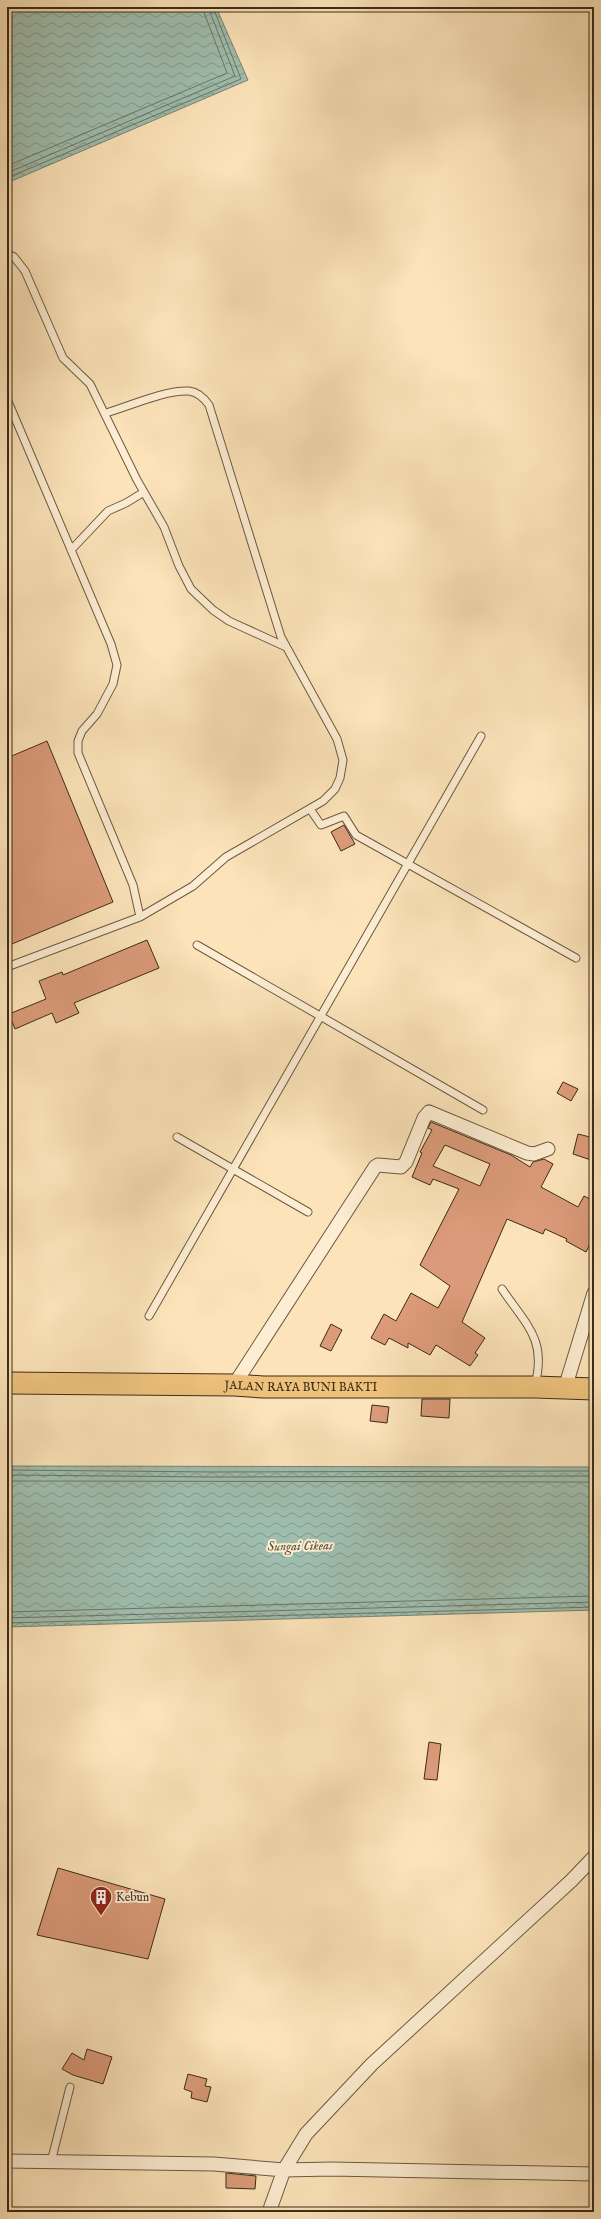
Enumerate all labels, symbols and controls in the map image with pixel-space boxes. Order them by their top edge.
street label: JALAN RAYA BUNI BAKTI [223,1378,377,1395]
water label: Sungai Cikeas [267,1537,333,1557]
building icon: Kebun [88,1884,114,1917]
place label: Kebun [116,1890,150,1905]

